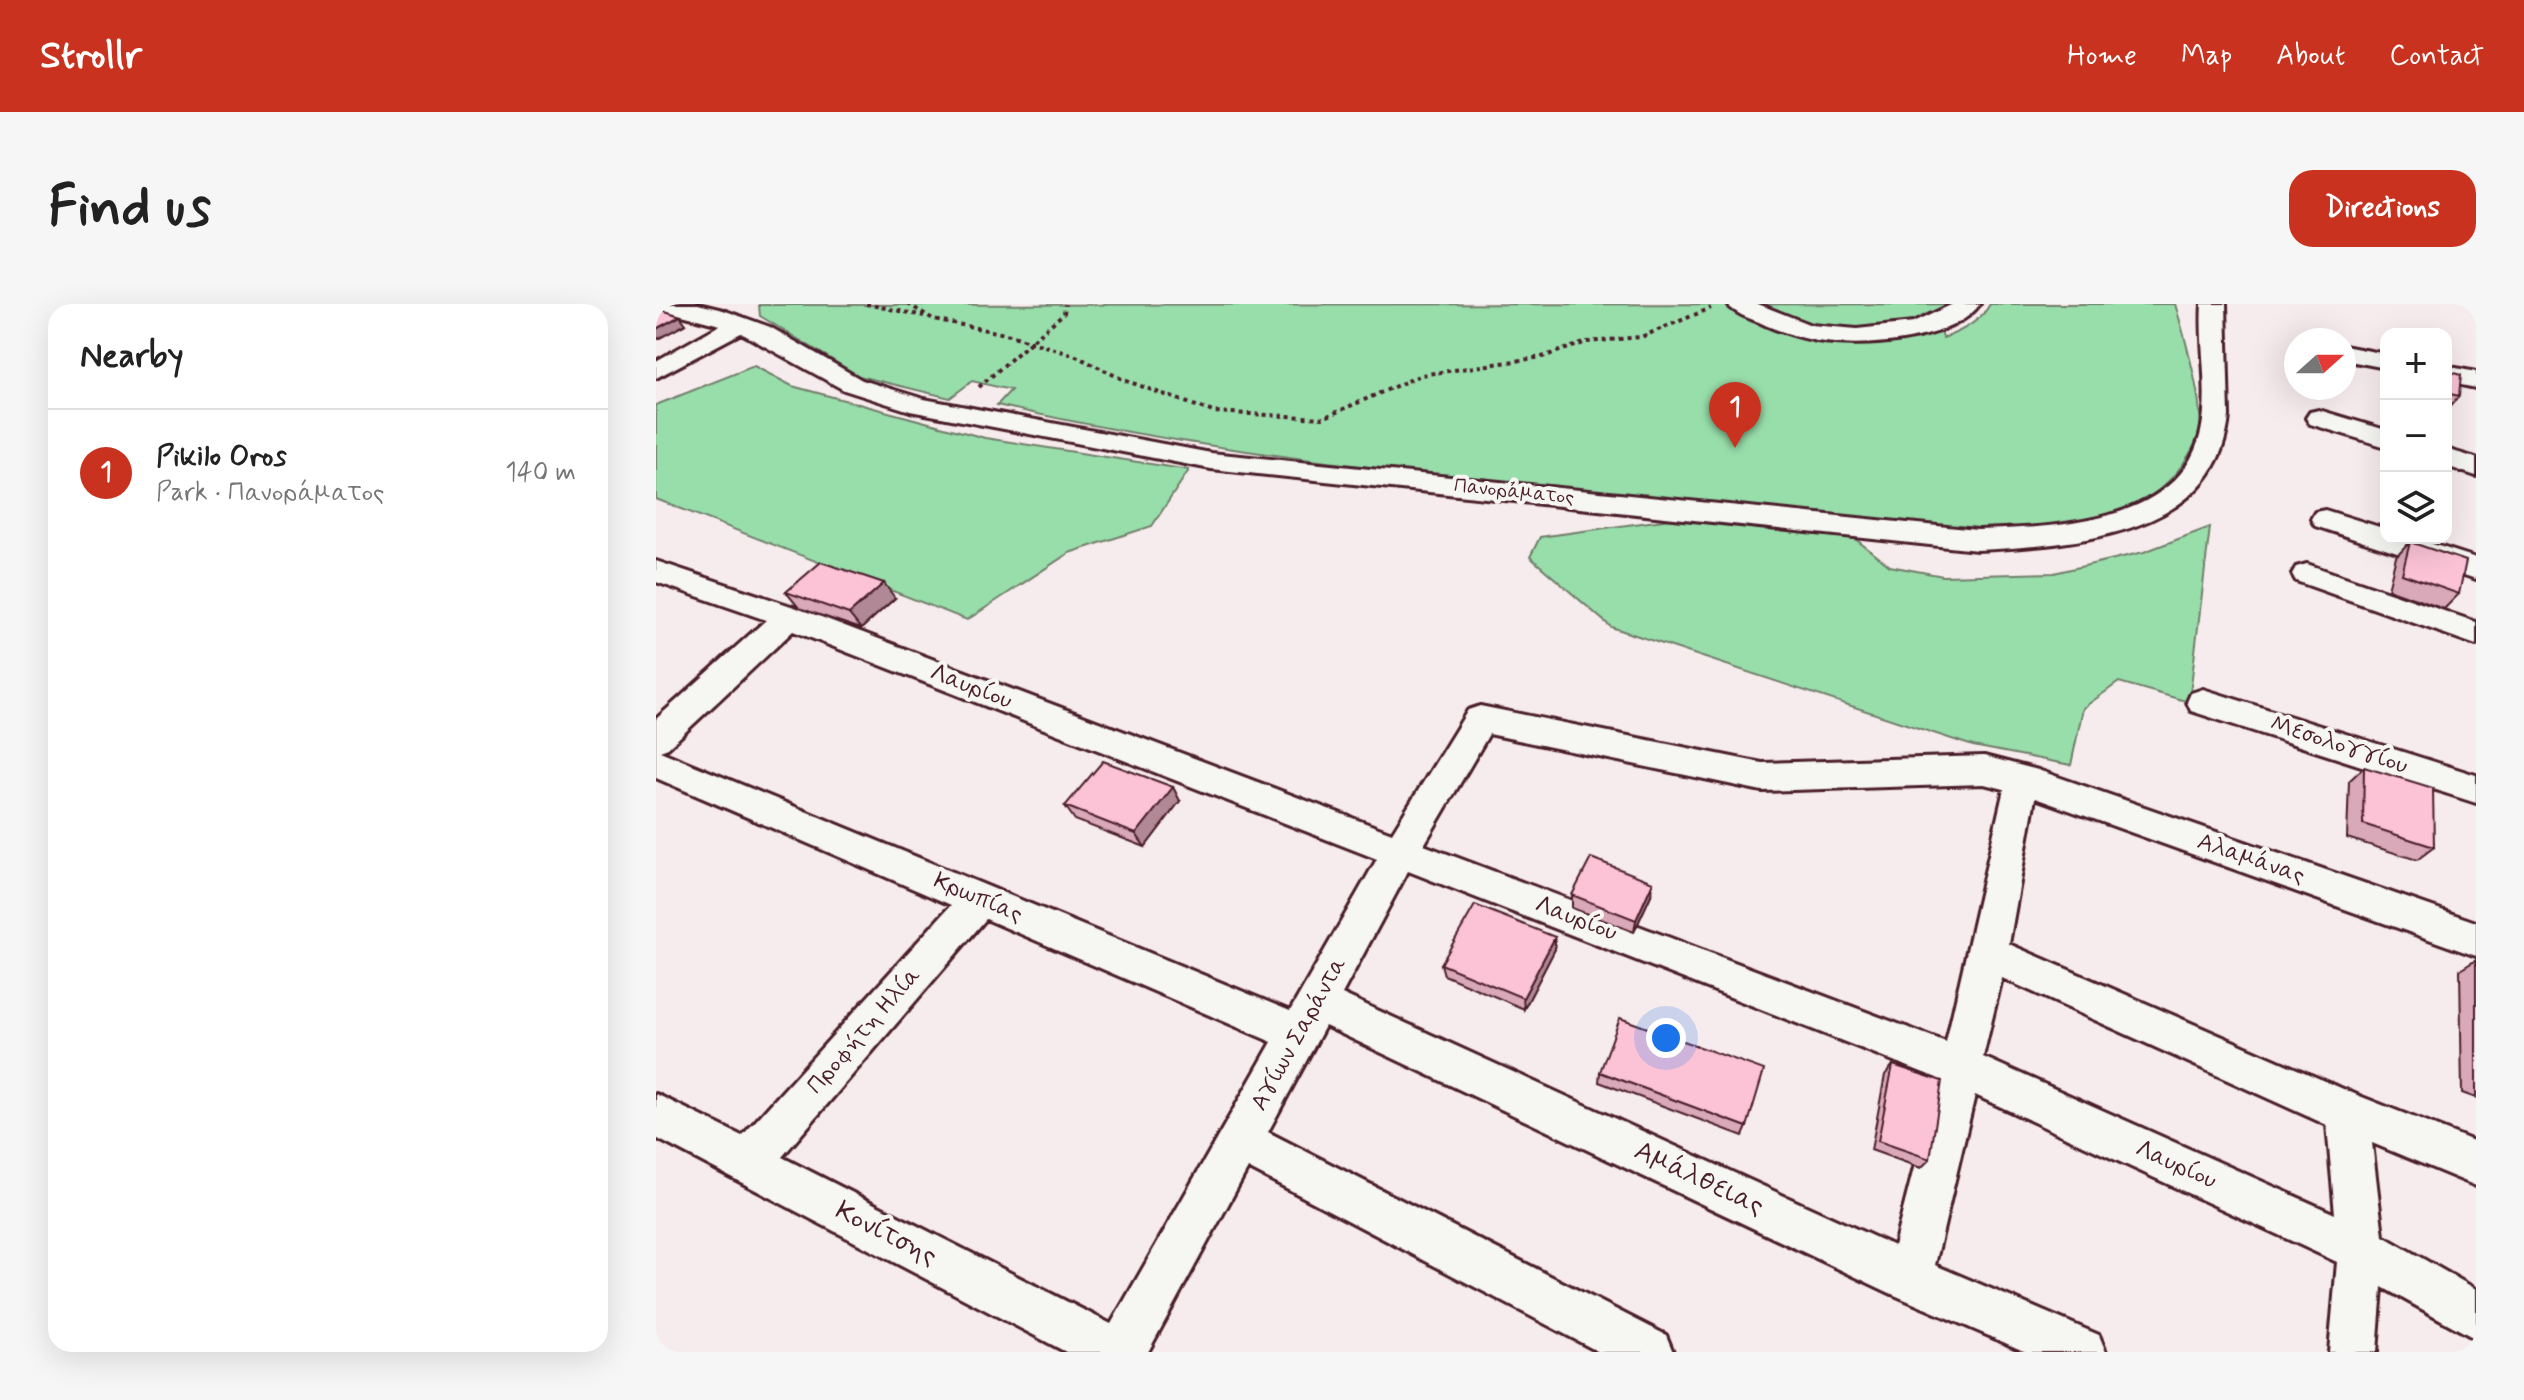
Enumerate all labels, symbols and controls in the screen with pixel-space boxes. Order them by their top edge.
text: Strollr [40,32,142,81]
text: Home [2067,38,2137,75]
text: Map [2181,38,2232,75]
text: About [2276,38,2345,75]
text: Contact [2389,38,2484,75]
button: Directions [2289,170,2476,247]
text: Find us [48,172,211,245]
north arrow [2284,328,2356,400]
map controls [2380,328,2452,544]
button: + [2380,328,2452,400]
text: Nearby [80,334,184,379]
pin: 1 [1709,382,1761,448]
button: − [2380,400,2452,472]
text: Pikilo Oros [156,437,287,476]
text: 1 [100,456,112,490]
text: 140 m [505,456,576,490]
street label: Πανοράματος [1453,472,1576,512]
button: layers [2380,472,2452,544]
text: Park · Πανοράματος [156,476,384,510]
street label: Λαυρίου [925,657,1017,717]
street label: Μεσολογγίου [2266,708,2412,782]
street label: Αλαμάνας [2193,826,2309,892]
street label: Κρωπίας [929,865,1027,931]
street label: Λαυρίου [1530,889,1622,949]
street label: Αγίων Σαράντα [1244,952,1354,1116]
street label: Προφήτη Ηλία [800,961,928,1101]
your location [1646,1018,1686,1058]
street label: Αμάλθειας [1628,1133,1770,1225]
street label: Λαυρίου [2131,1133,2222,1197]
street label: Κονίτσης [829,1193,943,1275]

